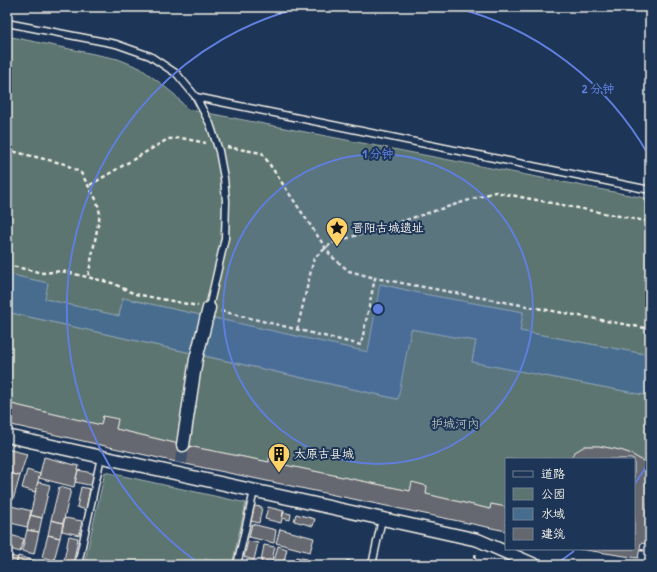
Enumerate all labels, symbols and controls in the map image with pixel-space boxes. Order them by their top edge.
text: 2 分钟 [582,80,614,97]
text: 1 分钟 [362,145,394,162]
place icon: 晋阳古城遗址 [324,215,350,248]
place label: 晋阳古城遗址 [352,219,424,236]
centre of rings [371,302,385,316]
park label: 护城河内 [431,415,479,432]
building icon: 太原古县城 [266,441,292,474]
place label: 太原古县城 [294,445,354,462]
legend [505,458,635,550]
text: 道路 [541,465,565,482]
text: 公园 [541,485,565,502]
text: 水域 [541,505,565,522]
text: 建筑 [541,525,565,542]

